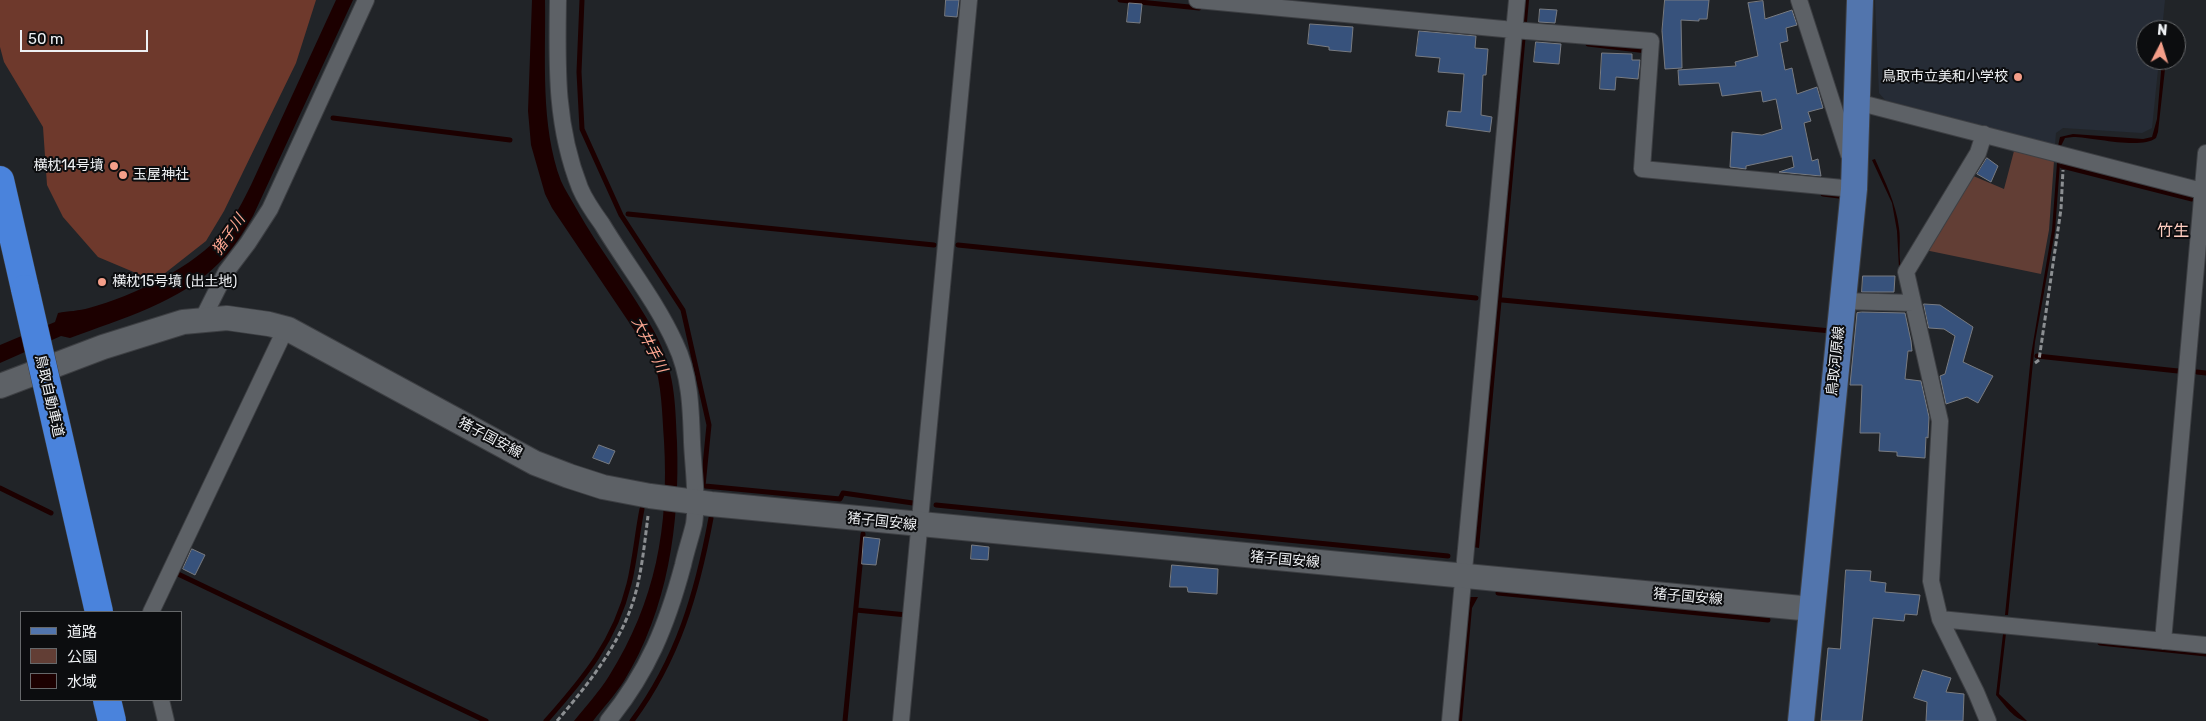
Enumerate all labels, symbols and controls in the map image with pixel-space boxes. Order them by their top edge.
scale bar [22,20,150,52]
north arrow [2136,20,2186,70]
text: N [2156,22,2168,39]
text: 50 m [28,30,63,48]
place label: 鳥取市立美和小学校 [1882,69,2008,85]
marker: 鳥取市立美和小学校 [2012,71,2024,83]
place label: 横枕14号墳 [33,158,104,174]
marker: 横枕14号墳 [108,160,120,172]
place label: 玉屋神社 [133,167,189,183]
marker: 玉屋神社 [117,169,129,181]
water label: 猪子川 [209,211,249,259]
district label: 竹生 [2157,221,2189,241]
place label: 横枕15号墳 (出土地) [112,274,237,290]
marker: 横枕15号墳 (出土地) [96,276,108,288]
water label: 大井手川 [627,314,671,376]
street label: 鳥取河原線 [1824,325,1848,397]
street label: 鳥取自動車道 [31,353,67,439]
street label: 猪子国安線 [455,414,525,462]
street label: 猪子国安線 [846,510,918,534]
street label: 猪子国安線 [1249,549,1321,571]
street label: 猪子国安線 [1652,586,1724,608]
legend [20,611,182,701]
text: 道路 [67,623,97,641]
text: 公園 [67,648,97,666]
text: 水域 [67,673,97,691]

